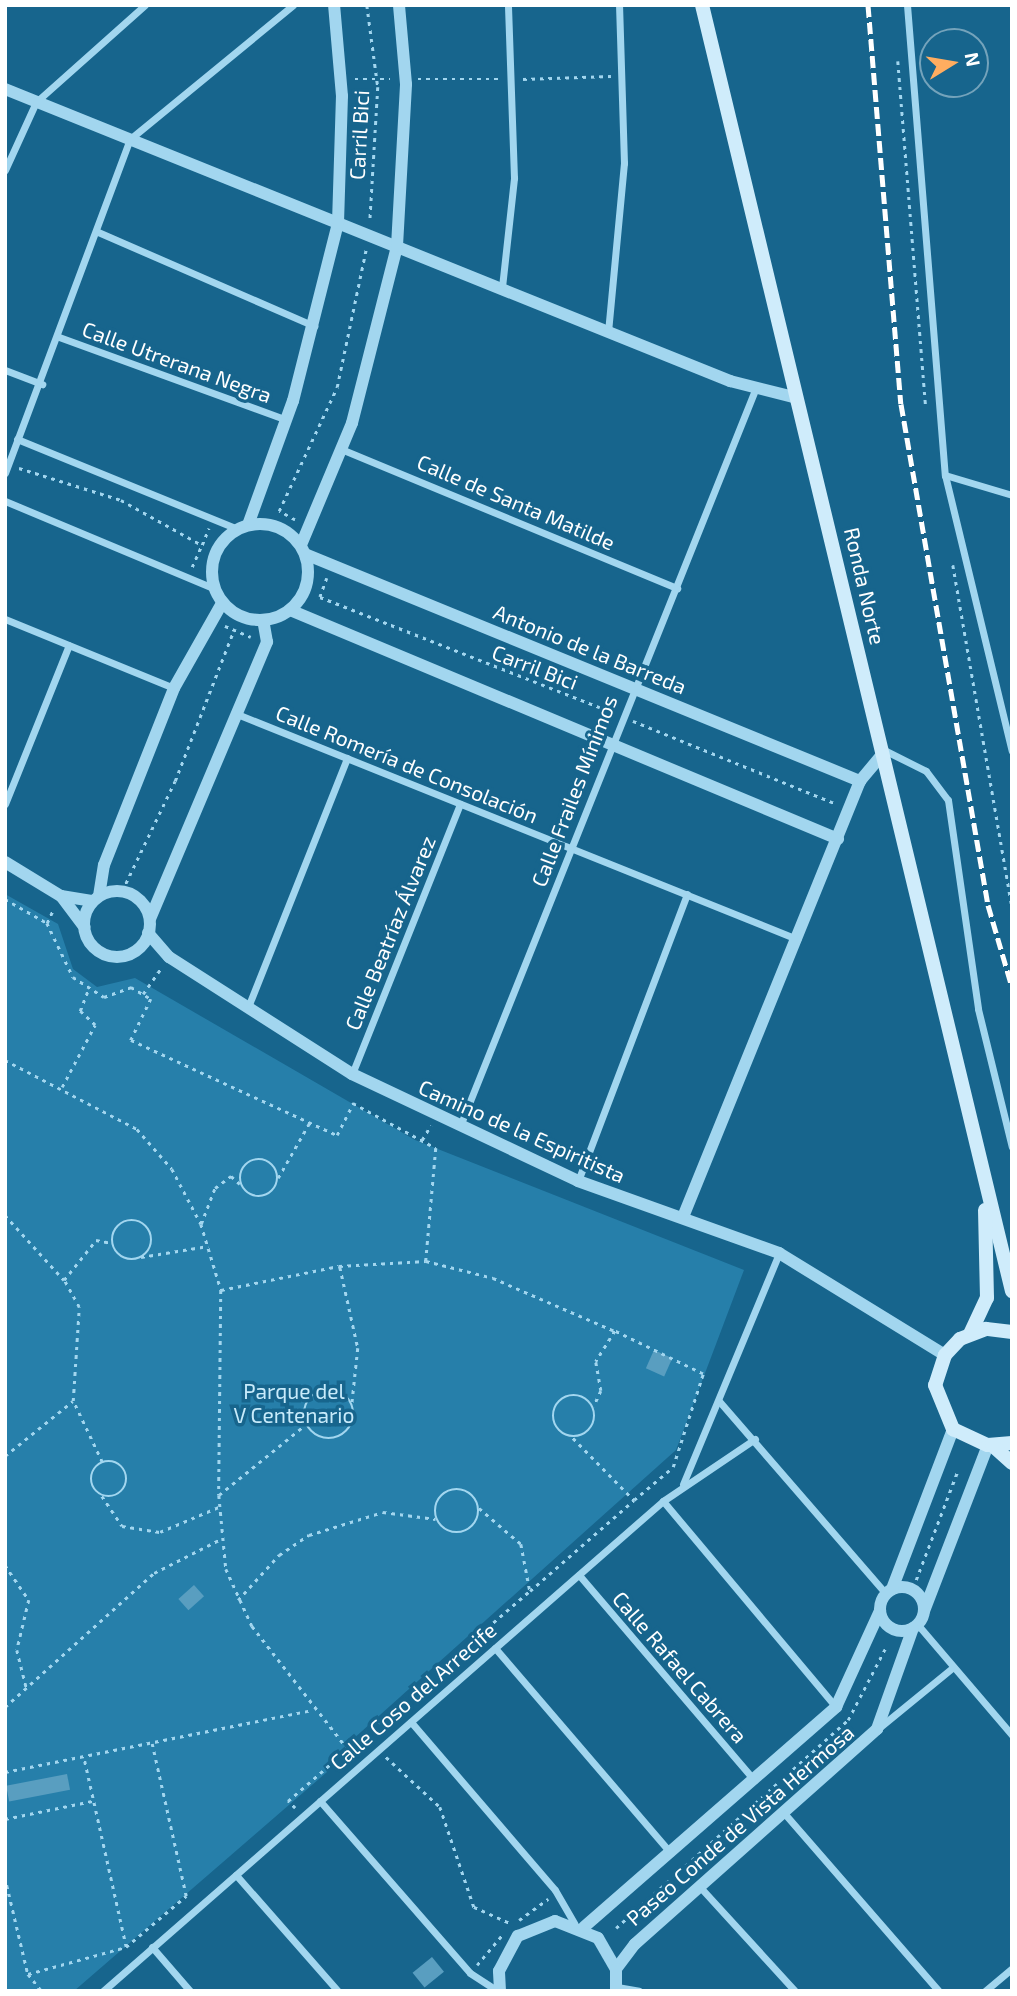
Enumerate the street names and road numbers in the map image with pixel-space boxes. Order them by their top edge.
street label: Carril Bici [344,89,374,181]
street label: Calle Utrerana Negra [79,316,275,408]
street label: Calle de Santa Matilde [413,449,619,555]
street label: Ronda Norte [839,525,891,647]
street label: Antonio de la Barreda [490,599,690,699]
street label: Carril Bici [488,639,582,695]
street label: Calle Frailes Mínimos [526,692,622,890]
street label: Calle Romería de Consolación [272,700,542,828]
street label: Calle Beatríaz Álvarez [339,832,441,1034]
street label: Camino de la Espiritista [415,1074,629,1188]
street label: Calle Rafael Cabrera [607,1586,753,1748]
street label: Calle Coso del Arrecife [324,1617,502,1775]
street label: Paseo Conde de Vista Hermosa [621,1719,859,1931]

